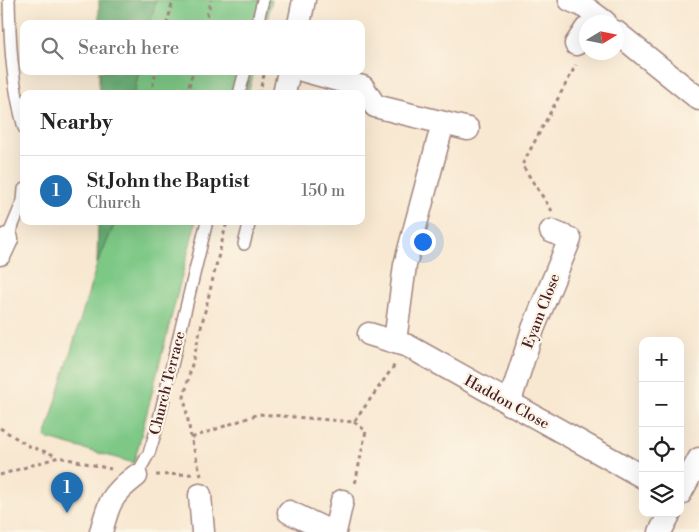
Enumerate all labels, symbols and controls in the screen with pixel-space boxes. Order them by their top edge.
north arrow [579,15,624,60]
search box [20,20,365,75]
icon: search [38,34,66,62]
text: Search here [78,36,179,60]
text: Nearby [40,110,113,136]
text: St John the Baptist [87,169,249,193]
text: 1 [52,181,60,201]
text: 150 m [301,181,345,201]
text: Church [87,193,141,213]
your location [410,229,436,255]
street label: Eyam Close [518,271,564,351]
street label: Church Terrace [145,329,190,437]
map controls [639,337,684,517]
button: + [639,337,684,382]
street label: Haddon Close [461,371,553,434]
button: − [639,382,684,427]
button: locate [639,427,684,472]
pin: 1 [51,472,83,513]
button: layers [639,472,684,517]

